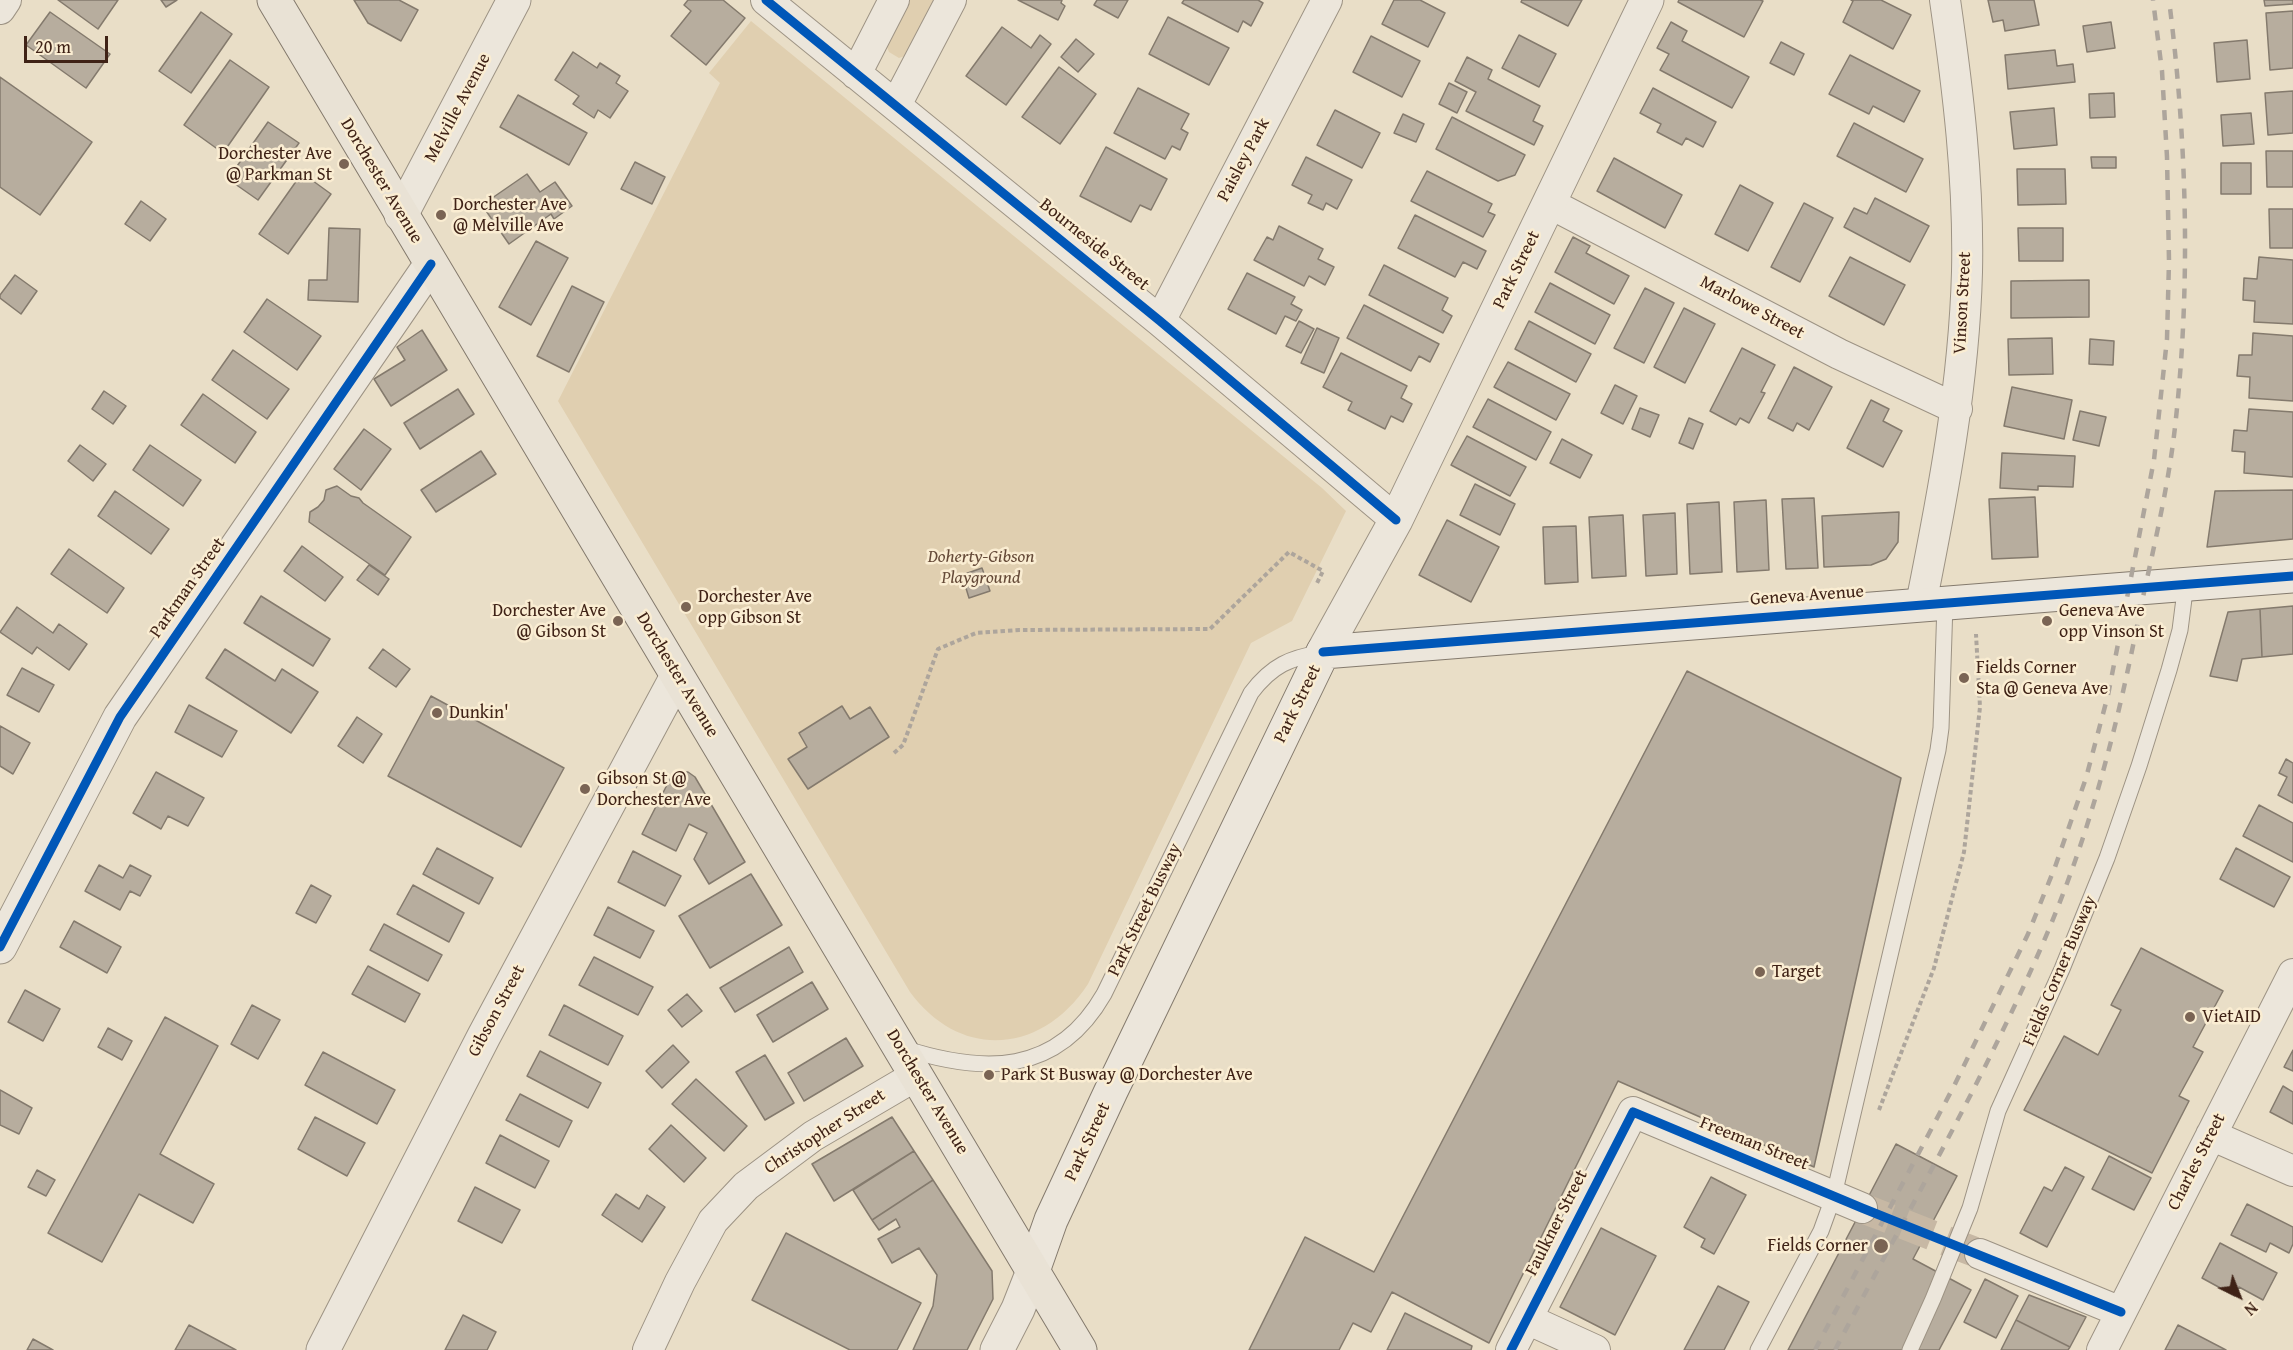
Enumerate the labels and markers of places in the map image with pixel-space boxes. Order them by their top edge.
place label: Dorchester Ave @ Parkman St [218,143,332,186]
marker: Dorchester Ave @ Parkman St [337,157,351,171]
place label: Dorchester Ave @ Melville Ave [453,194,567,236]
marker: Dorchester Ave @ Melville Ave [434,208,448,222]
place label: Dorchester Ave opp Gibson St [698,586,812,628]
place label: Dorchester Ave @ Gibson St [492,600,606,642]
marker: Dorchester Ave opp Gibson St [679,600,693,614]
place label: Geneva Ave opp Vinson St [2059,600,2164,642]
marker: Dorchester Ave @ Gibson St [611,614,625,628]
marker: Geneva Ave opp Vinson St [2040,614,2054,628]
place label: Fields Corner Sta @ Geneva Ave [1976,657,2108,700]
marker: Fields Corner Sta @ Geneva Ave [1957,671,1971,685]
place label: Dunkin' [449,702,509,724]
marker: Dunkin' [430,706,444,720]
place label: Gibson St @ Dorchester Ave [597,768,711,810]
marker: Gibson St @ Dorchester Ave [578,782,592,796]
place label: Target [1772,961,1821,983]
marker: Target [1753,965,1767,979]
place label: VietAID [2202,1006,2261,1028]
marker: VietAID [2183,1010,2197,1024]
place label: Park St Busway @ Dorchester Ave [1001,1064,1253,1086]
marker: Park St Busway @ Dorchester Ave [982,1068,996,1082]
place label: Fields Corner [1768,1235,1868,1257]
marker: Fields Corner [1872,1237,1890,1255]

